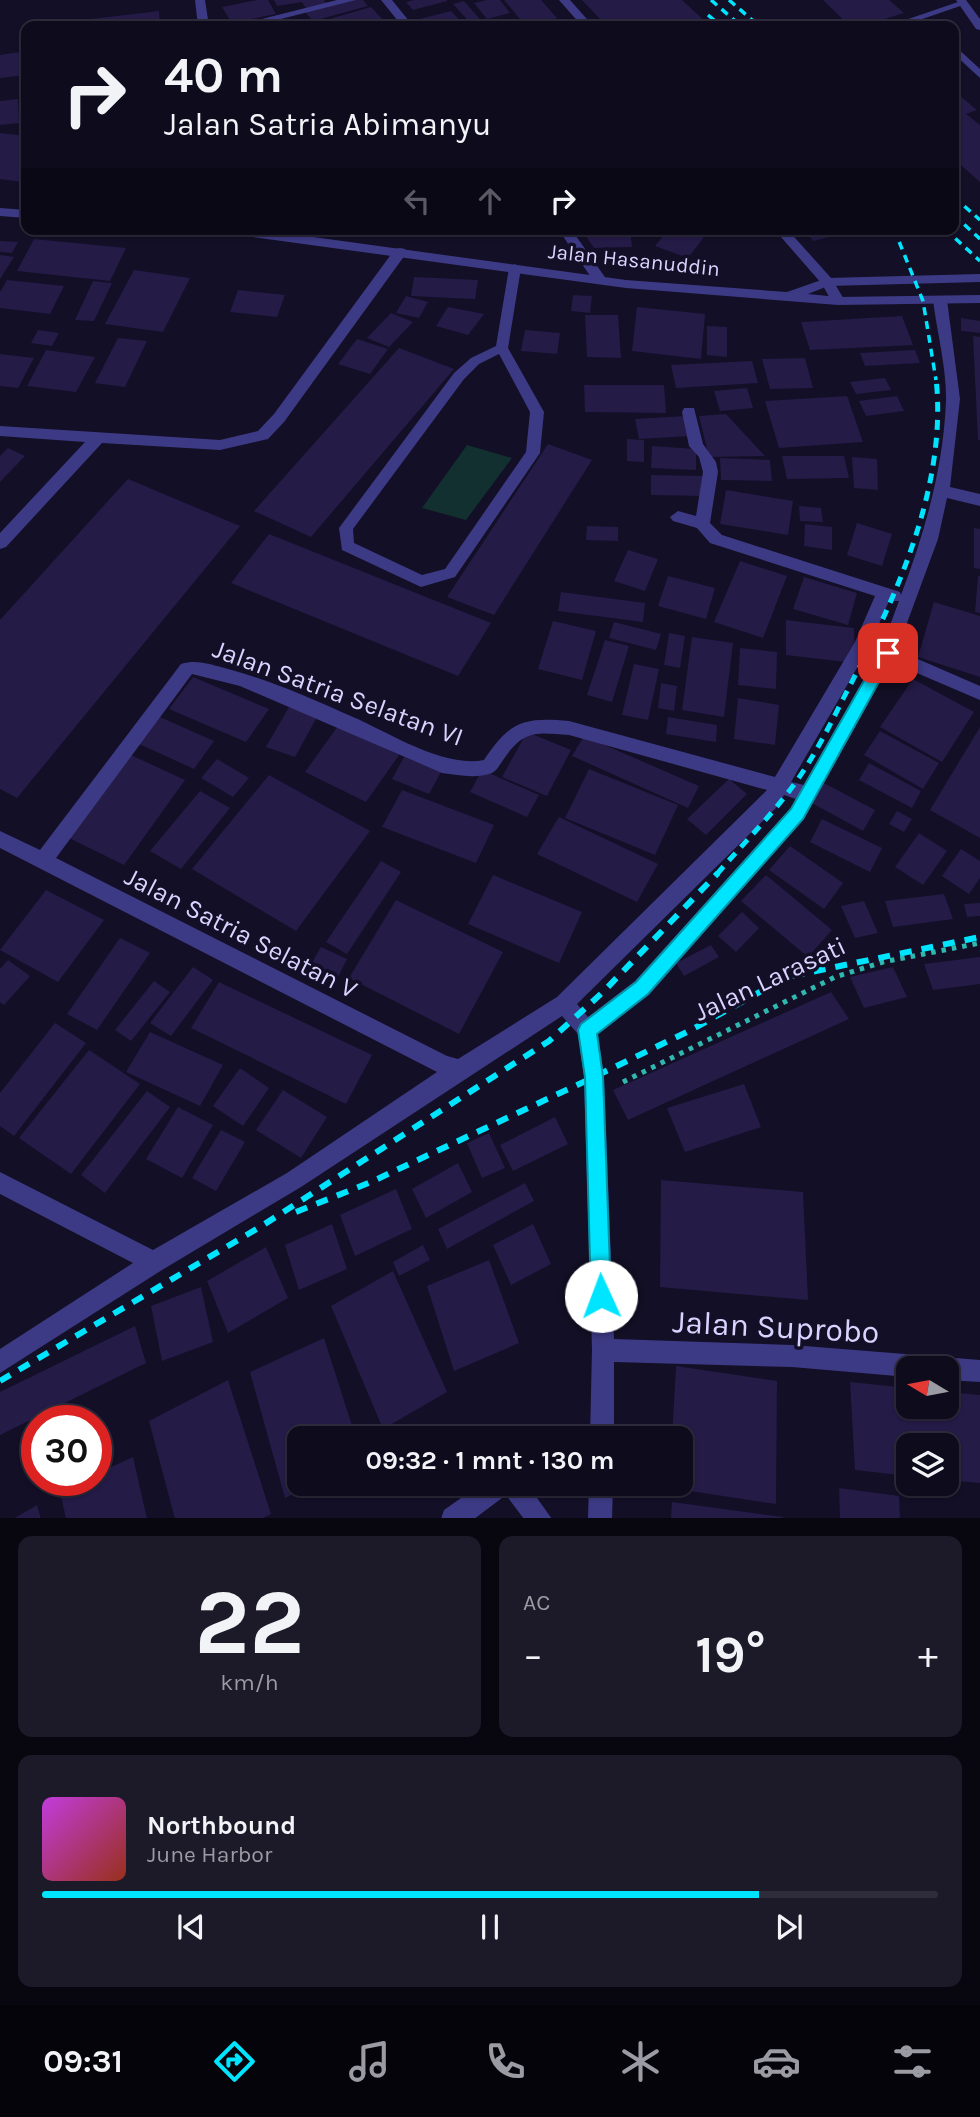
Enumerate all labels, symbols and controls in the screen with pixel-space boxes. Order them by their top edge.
text: 40 m [164,47,283,104]
icon: right [49,49,140,140]
text: Jalan Satria Abimanyu [164,106,491,143]
icon: left [398,182,436,220]
icon: ahead [471,182,509,220]
icon: right [544,182,582,220]
street label: Jalan Hasanuddin [547,239,721,281]
pin [858,623,918,683]
street label: Jalan Satria Selatan VI [209,633,467,753]
icon: arrive [869,634,907,672]
street label: Jalan Satria Selatan V [119,861,363,1005]
street label: Jalan Larasati [689,930,851,1028]
position arrow [564,1259,638,1333]
street label: Jalan Suprobo [672,1303,880,1351]
north arrow [896,1356,959,1419]
map controls [896,1356,959,1496]
speed limit sign: 30 [21,1405,112,1496]
button: layers [896,1433,959,1496]
text: 09:32 · 1 mnt · 130 m [366,1445,614,1476]
text: 22 [194,1570,305,1676]
text: AC [523,1589,550,1616]
text: 19° [695,1624,766,1685]
text: − [523,1633,543,1678]
text: + [918,1633,938,1678]
text: km/h [220,1669,279,1696]
text: Northbound [147,1810,296,1841]
text: June Harbor [147,1841,272,1868]
icon: previous [172,1908,210,1946]
icon: pause [471,1908,509,1946]
icon: next [770,1908,808,1946]
icon: directions [210,2037,259,2086]
icon: music [345,2037,394,2086]
icon: phone [481,2037,530,2086]
icon: climate [616,2037,665,2086]
icon: car [752,2037,801,2086]
icon: filters [888,2037,937,2086]
text: 09:31 [43,2043,123,2080]

